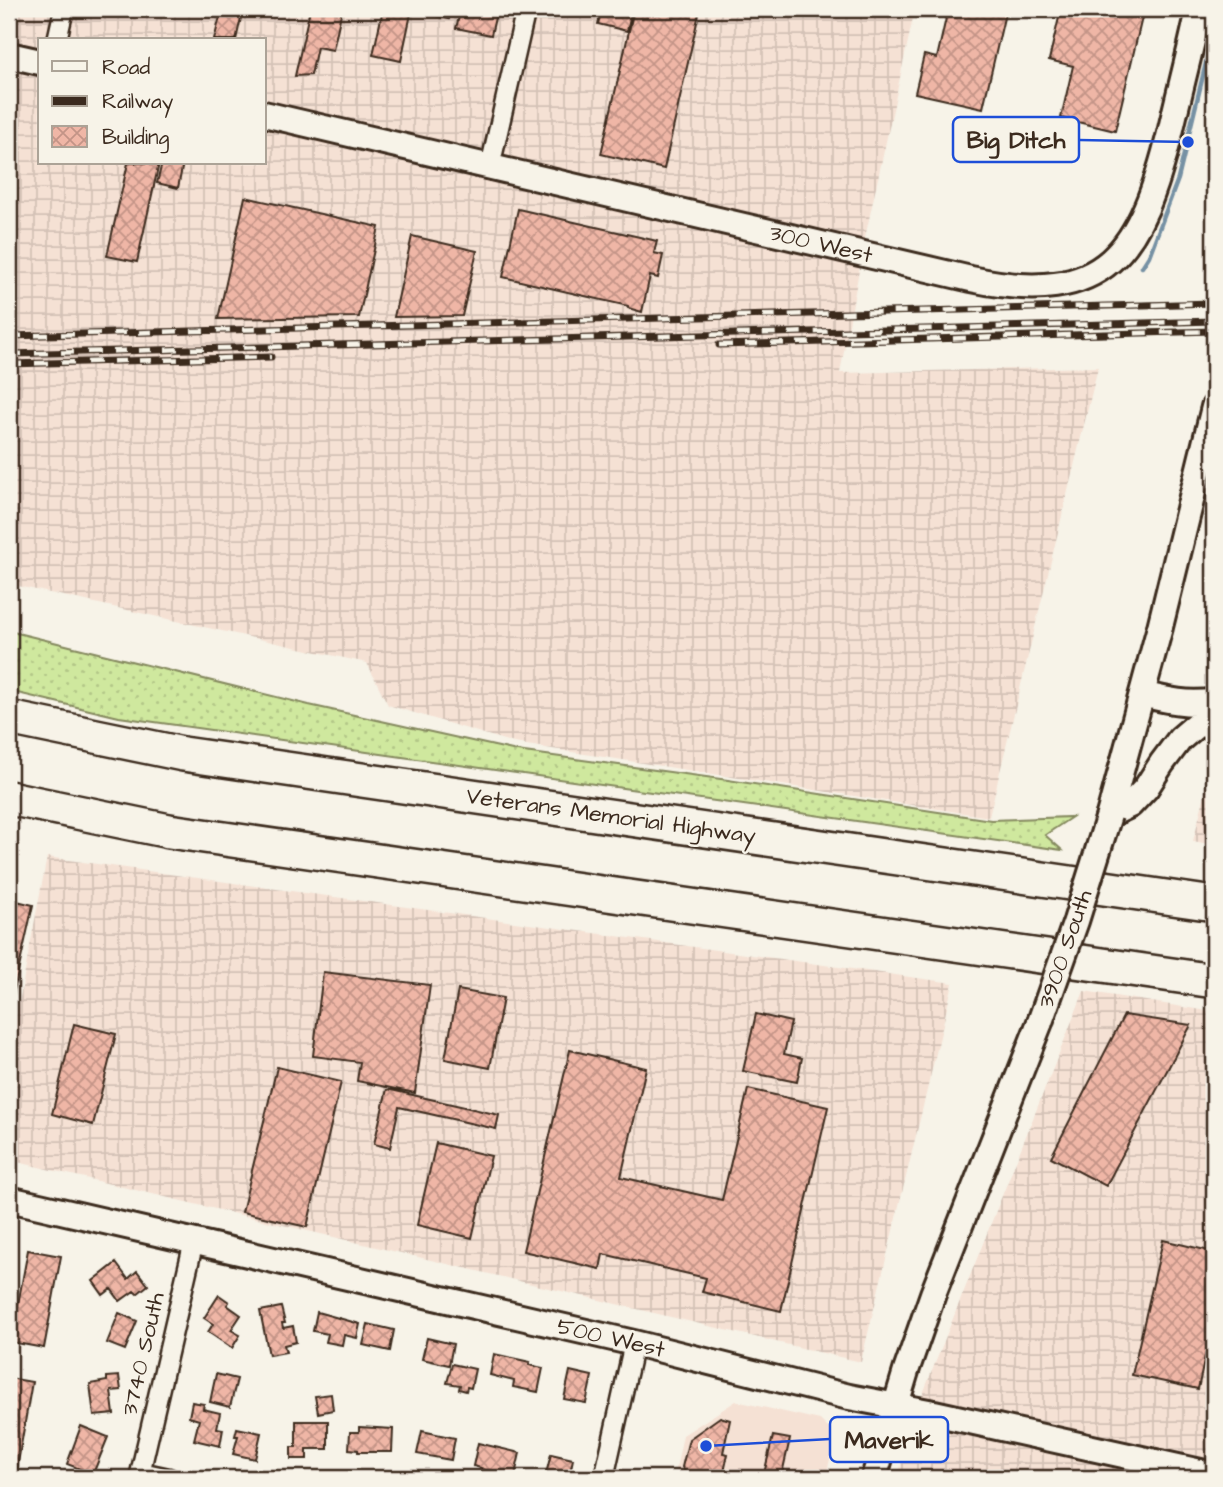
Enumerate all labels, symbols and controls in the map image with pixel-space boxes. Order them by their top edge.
legend [38,38,266,164]
text: Road [102,53,150,82]
text: Railway [102,87,174,118]
callout: Big Ditch [953,117,1079,162]
text: Building [102,123,170,154]
text: Big Ditch [967,124,1066,159]
street label: 300 West [766,217,876,272]
street label: Veterans Memorial Highway [464,780,758,853]
street label: 3900 South [1030,885,1100,1012]
street label: 3740 South [113,1289,173,1419]
street label: 500 West [554,1310,669,1366]
callout: Maverik [830,1417,948,1462]
text: Maverik [844,1424,934,1458]

